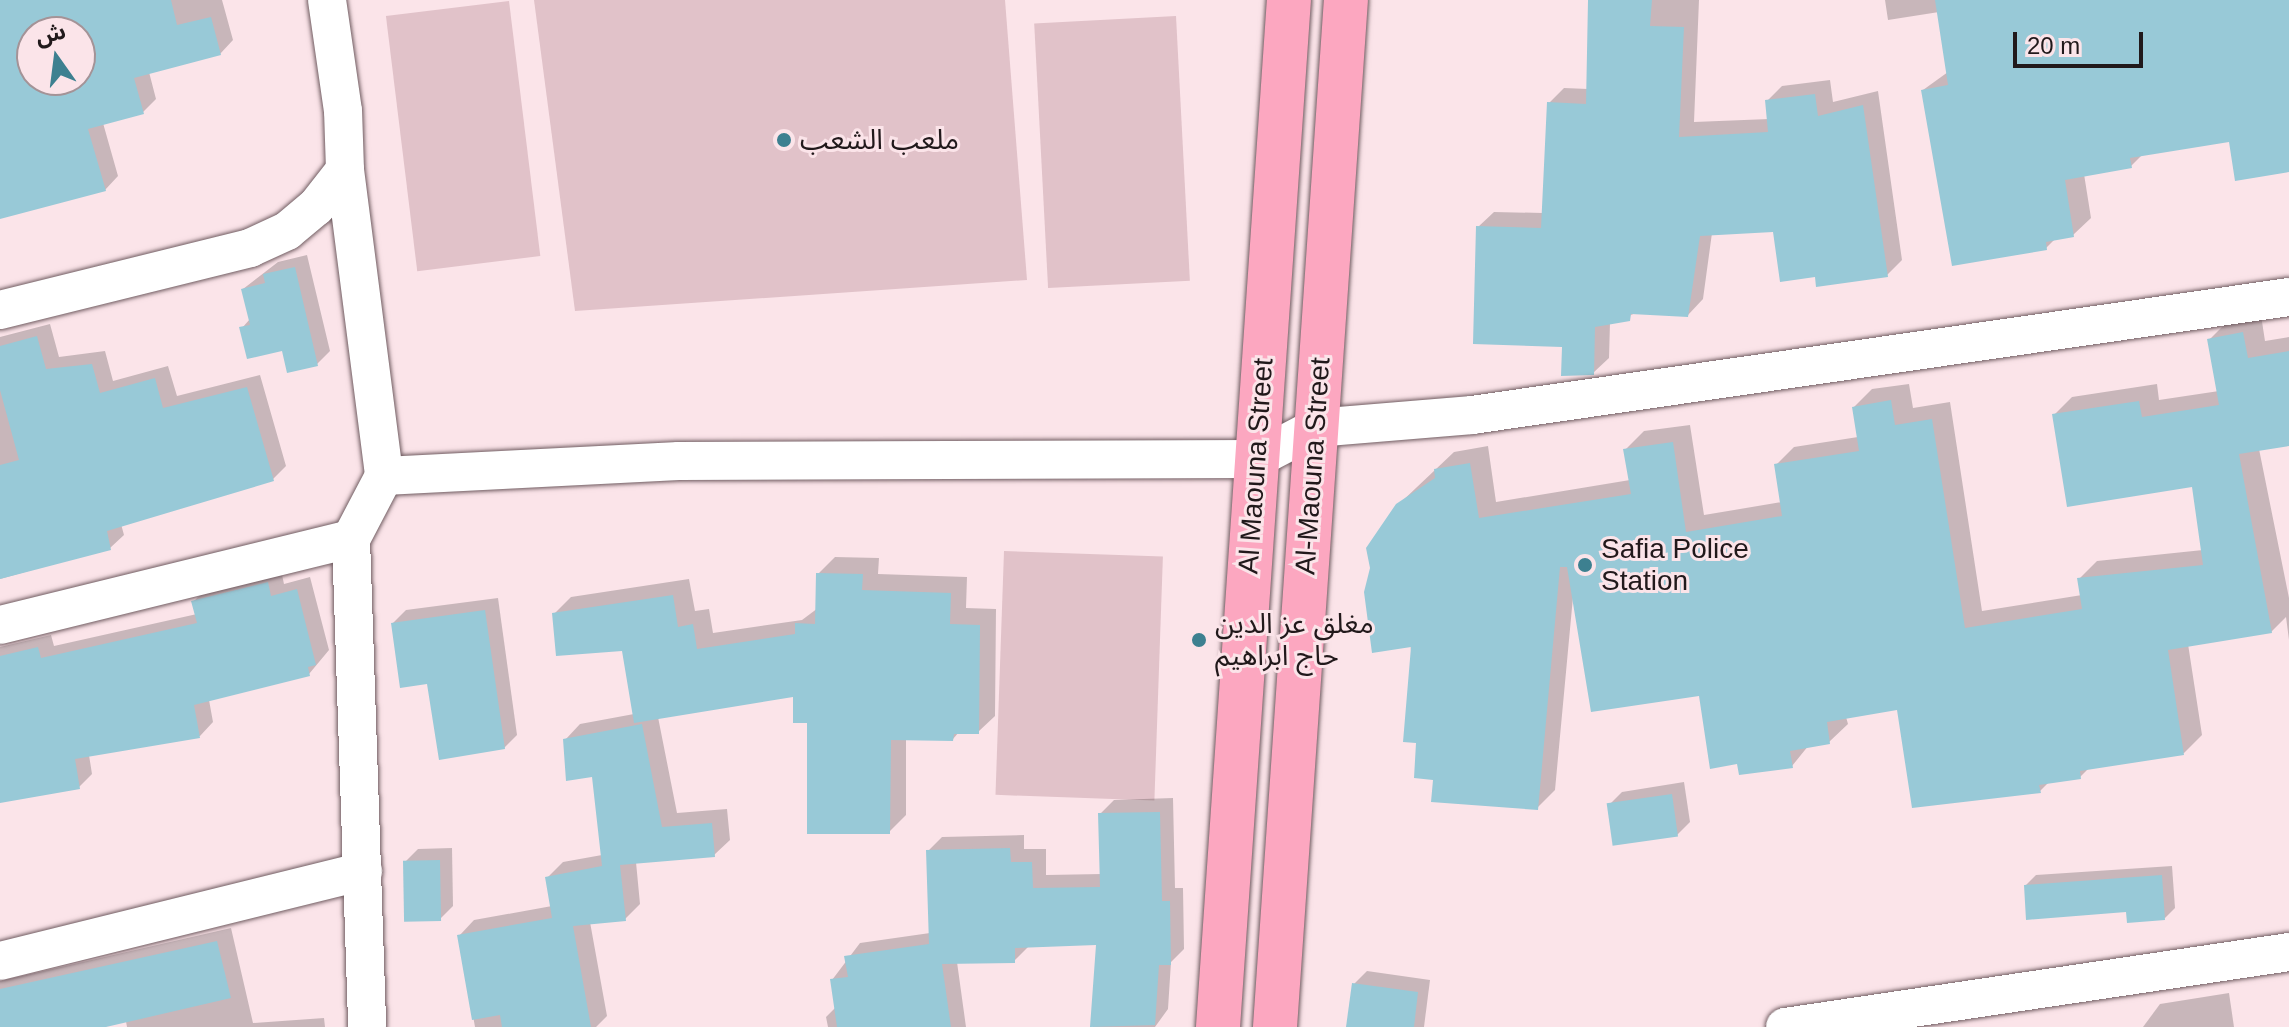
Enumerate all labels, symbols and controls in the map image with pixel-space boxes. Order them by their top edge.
north arrow [16,16,96,96]
scale bar [2017,16,2147,66]
text: ش [33,18,68,50]
text: 20 m [2027,32,2080,59]
place label: ملعب الشعب [800,123,959,157]
marker: ملعب الشعب [775,131,793,149]
street label: Al-Maouna Street [1289,356,1337,576]
street label: Al Maouna Street [1232,357,1280,575]
place label: Safia Police Station [1601,532,1749,598]
marker: Safia Police Station [1576,556,1594,574]
place label: مغلق عز الدين حاج ابراهيم [1215,607,1374,673]
marker: مغلق عز الدين حاج ابراهيم [1190,631,1208,649]

